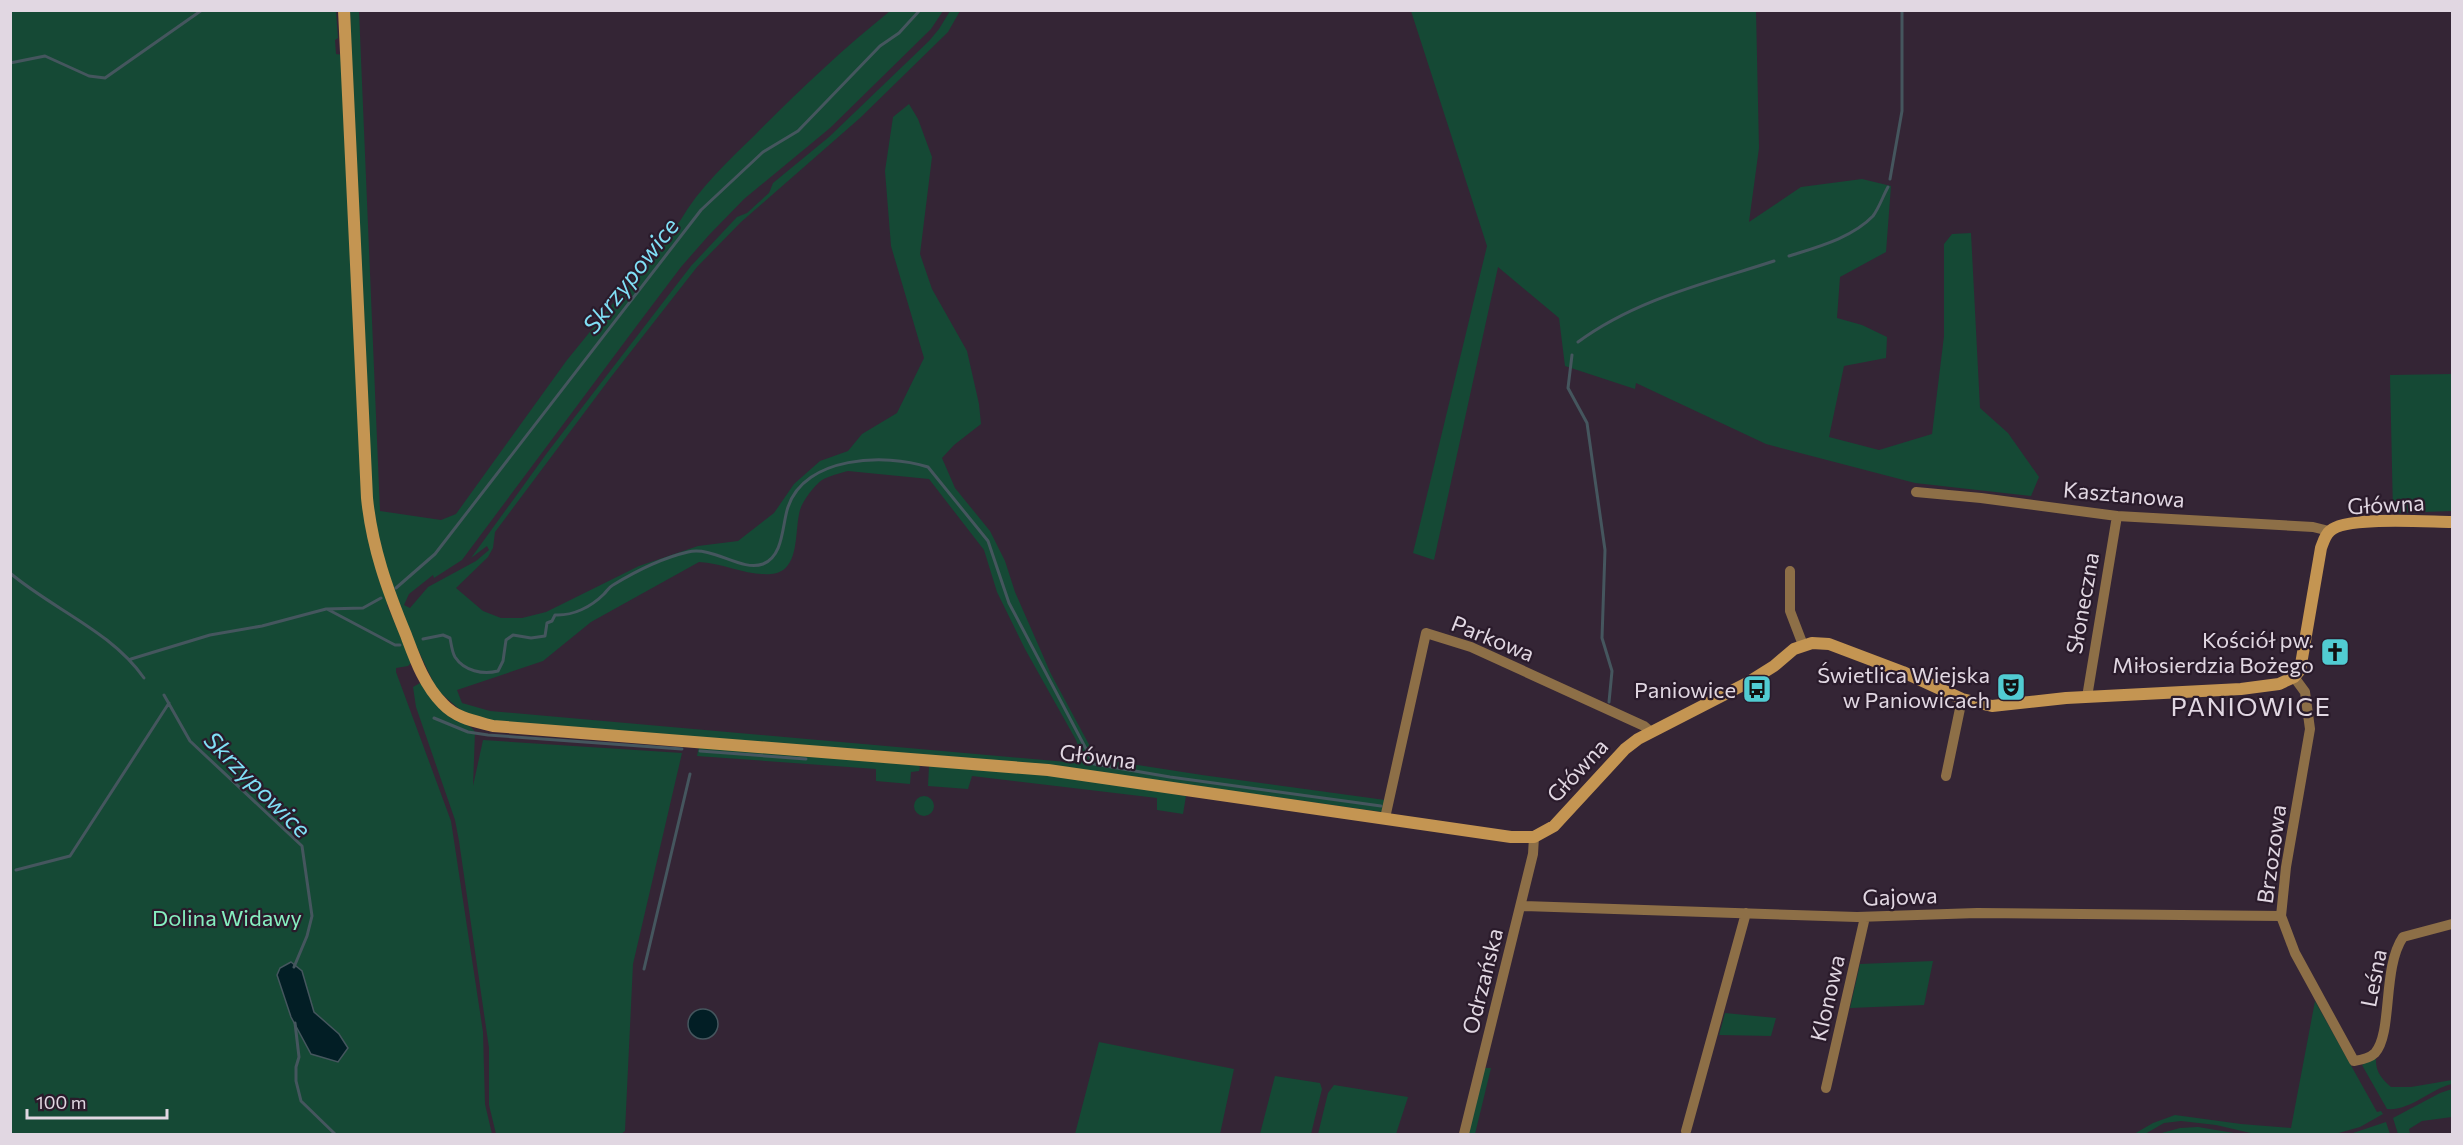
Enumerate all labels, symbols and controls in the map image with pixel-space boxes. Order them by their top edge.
water label: Skrzypowice [576,211,684,339]
street label: Kasztanowa [2062,475,2186,513]
street label: Główna [2347,488,2425,520]
street label: Słoneczna [2060,550,2104,656]
street label: Parkowa [1448,609,1538,667]
place label: Kościół pw. Miłosierdzia Bożego [2112,626,2314,678]
church icon: Kościół pw. Miłosierdzia Bożego [2319,636,2351,668]
place label: Świetlica Wiejska w Paniowicach [1817,661,1990,713]
theatre icon: Świetlica Wiejska w Paniowicach [1995,671,2027,703]
bus stop icon: Paniowice [1741,673,1773,705]
place label: Paniowice [1634,676,1736,703]
district label: PANIOWICE [2171,690,2331,721]
water label: Skrzypowice [199,725,318,844]
street label: Główna [1541,733,1613,807]
street label: Główna [1058,738,1138,774]
street label: Brzozowa [2251,803,2291,905]
street label: Gajowa [1862,881,1938,911]
park label: Dolina Widawy [152,904,302,931]
street label: Odrzańska [1456,925,1508,1037]
street label: Leśna [2354,947,2392,1009]
street label: Klonowa [1804,952,1850,1044]
scale bar [27,1082,166,1120]
text: 100 m [36,1091,86,1113]

